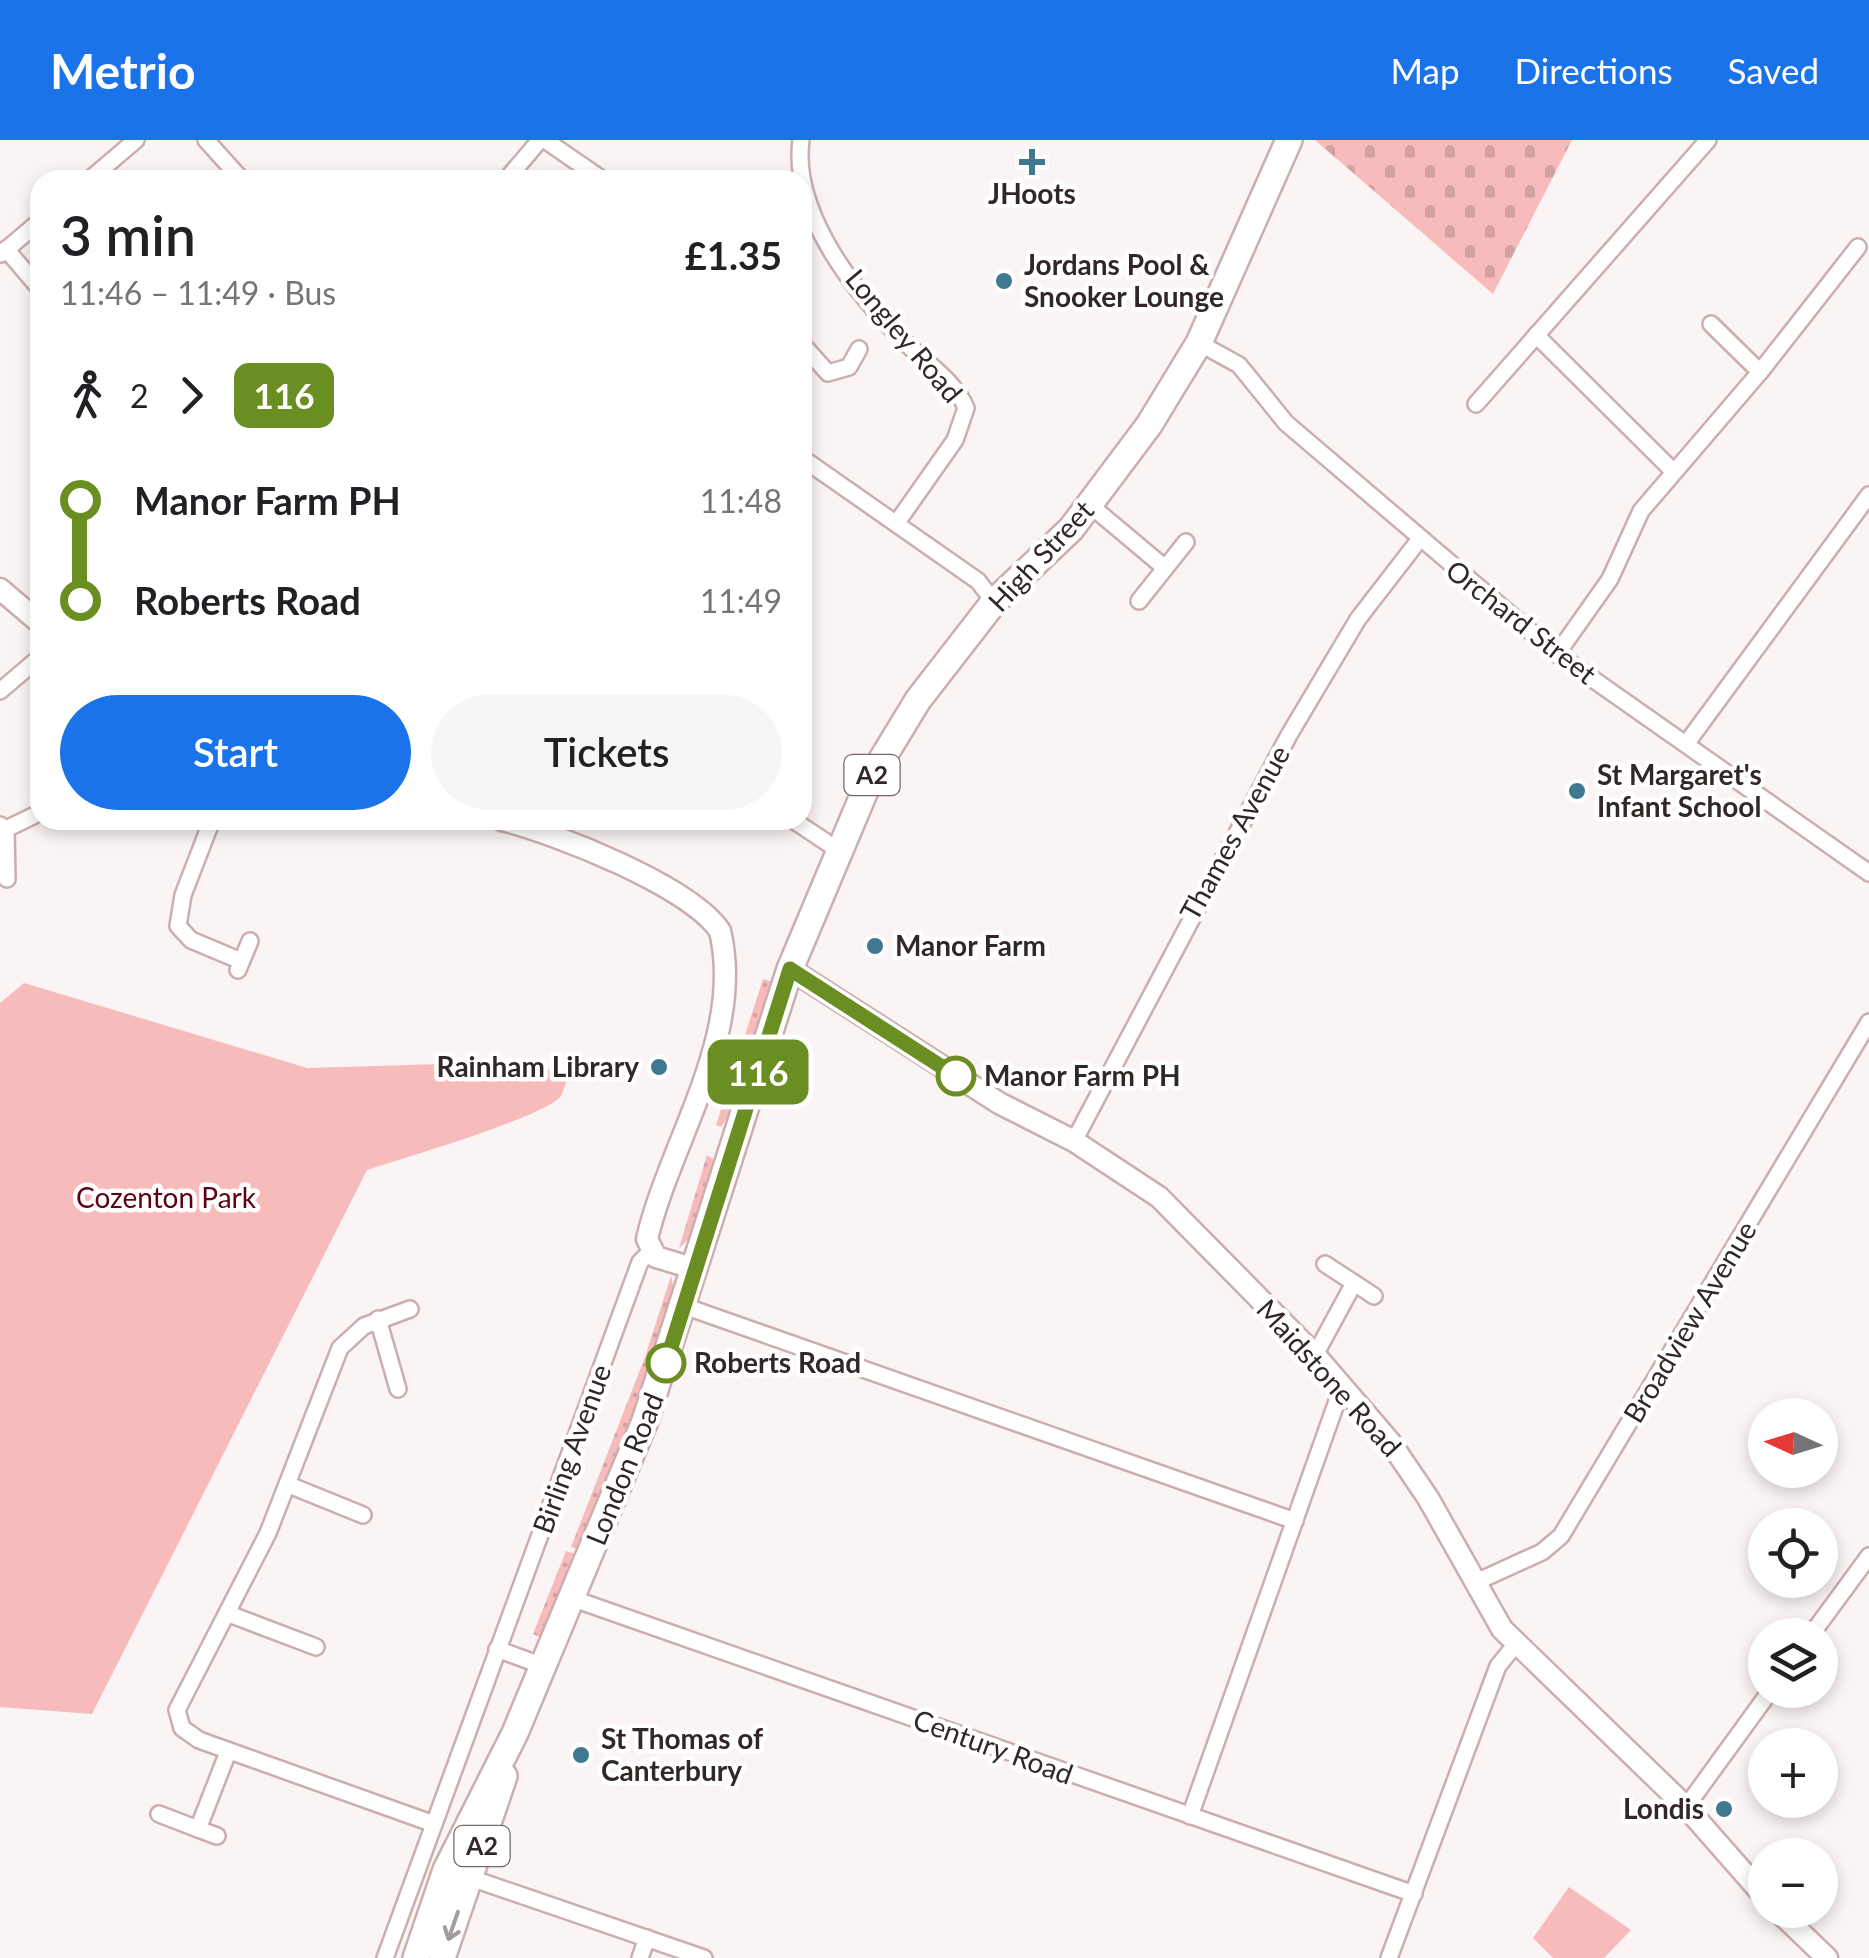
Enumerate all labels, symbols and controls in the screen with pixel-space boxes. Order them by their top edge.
text: Metrio [50,42,196,99]
text: Map [1391,49,1460,91]
text: Directions [1515,49,1673,91]
text: Saved [1728,49,1819,91]
marker: JHoots [1021,151,1043,173]
place label: JHoots [988,176,1076,210]
text: 3 min [60,202,196,268]
text: £1.35 [685,232,782,278]
place label: Jordans Pool & Snooker Lounge [1024,247,1224,313]
street label: Longley Road [839,262,970,409]
marker: Jordans Pool & Snooker Lounge [993,270,1015,292]
text: 11:46 – 11:49 · Bus [60,273,336,312]
icon: walk [60,368,115,423]
icon: forward [164,368,219,423]
text: 116 [254,374,314,416]
text: 2 [130,376,149,415]
text: Manor Farm PH [134,477,401,523]
text: 11:48 [700,481,782,520]
street label: High Street [980,493,1100,618]
street label: Orchard Street [1440,552,1603,690]
text: Roberts Road [134,577,361,623]
text: 11:49 [700,581,782,620]
button: Start [60,695,411,810]
button: Tickets [431,695,782,810]
street label: Thames Avenue [1172,739,1296,926]
road number: A2 [844,755,900,795]
place label: St Margaret's Infant School [1597,757,1762,823]
marker: St Margaret's Infant School [1566,780,1588,802]
place label: Manor Farm [895,928,1046,962]
marker: Manor Farm [864,935,886,957]
line badge: 116 [700,1040,816,1104]
place label: Rainham Library [437,1049,639,1083]
text: 116 [728,1051,788,1093]
marker: Rainham Library [648,1056,670,1078]
marker: Manor Farm PH [937,1057,975,1095]
place label: Manor Farm PH [984,1058,1181,1092]
park label: Cozenton Park [76,1180,257,1214]
street label: Broadview Avenue [1616,1215,1763,1428]
street label: Maidstone Road [1250,1292,1409,1463]
marker: Roberts Road [647,1344,685,1382]
place label: Roberts Road [694,1345,861,1379]
street label: Birling Avenue [525,1360,617,1538]
street label: London Road [578,1387,670,1550]
north arrow [1748,1398,1838,1488]
map controls [1748,1398,1838,1928]
button: locate [1748,1508,1838,1598]
button: layers [1748,1618,1838,1708]
street label: Century Road [909,1701,1078,1791]
place label: St Thomas of Canterbury [601,1721,763,1787]
button: + [1748,1728,1838,1818]
marker: St Thomas of Canterbury [570,1744,592,1766]
place label: Londis [1623,1791,1704,1825]
marker: Londis [1713,1798,1735,1820]
road number: A2 [454,1826,510,1866]
button: − [1748,1838,1838,1928]
one-way arrow [443,1909,461,1941]

